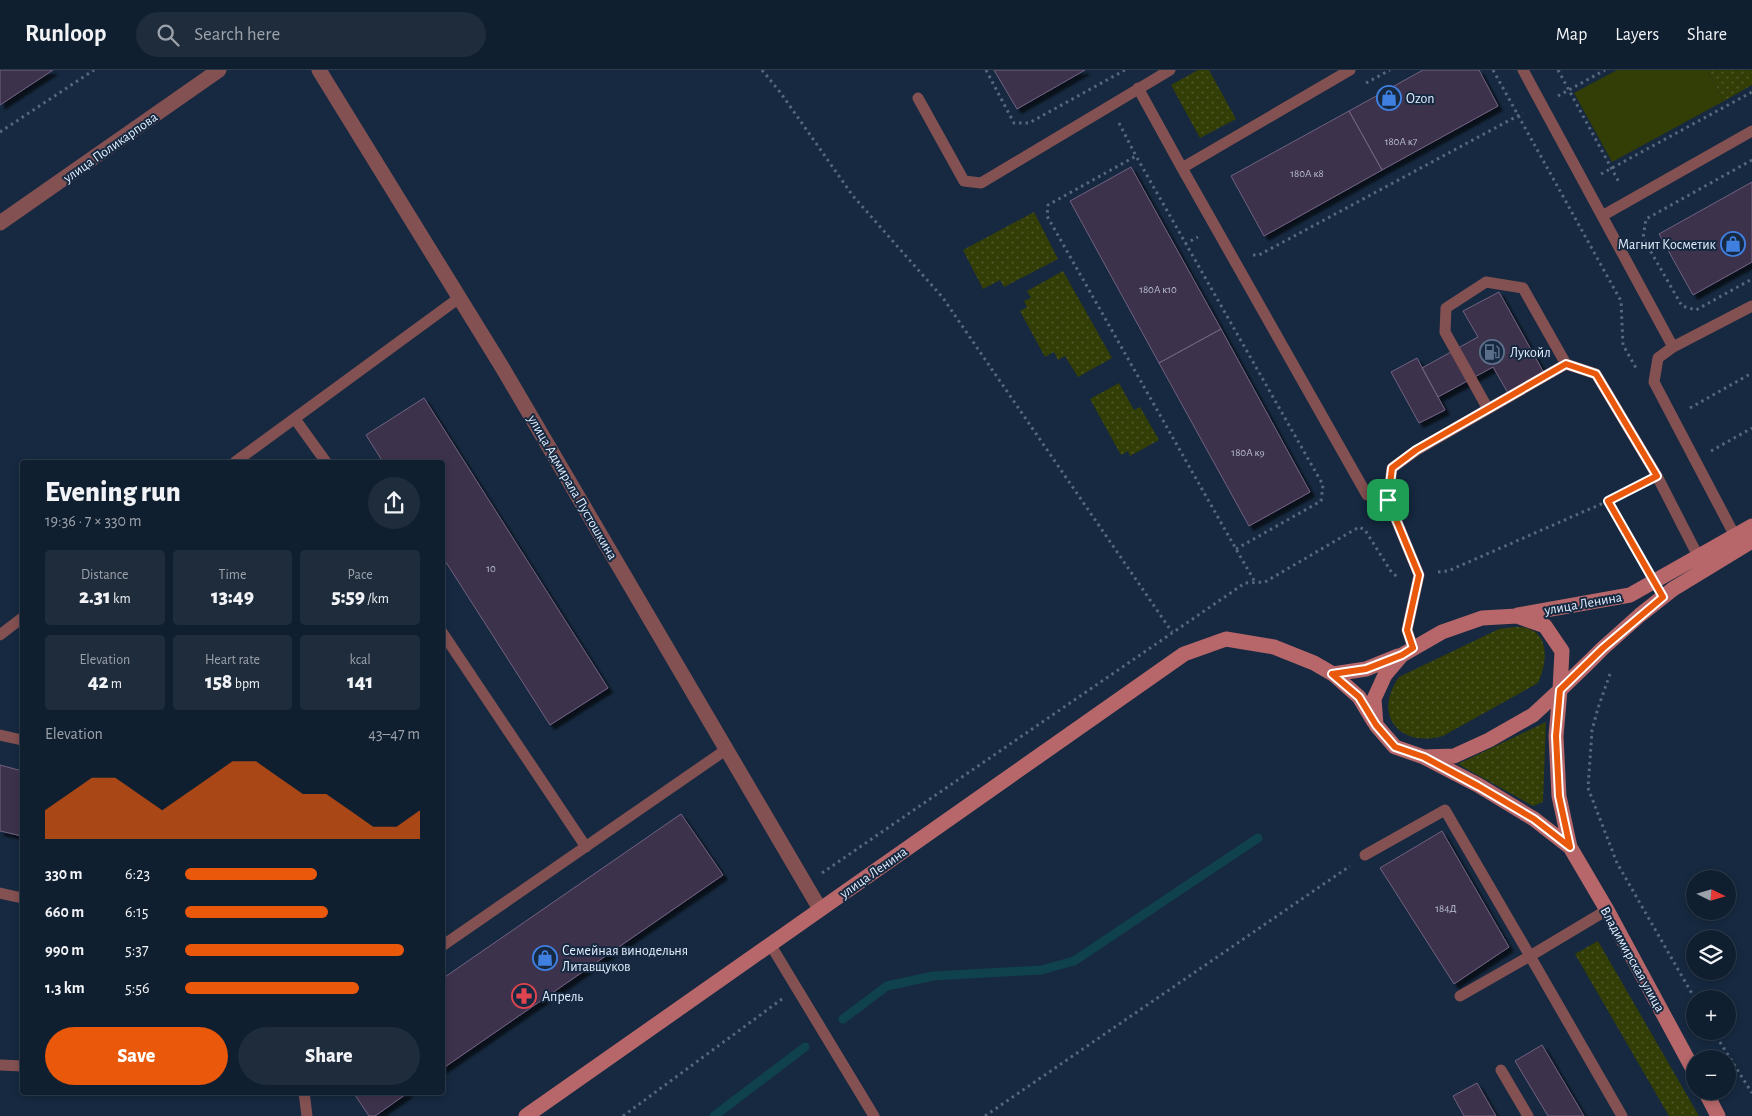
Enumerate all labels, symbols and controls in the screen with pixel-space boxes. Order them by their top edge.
search box [136,12,486,57]
icon: search [154,21,182,49]
text: Runloop [25,22,106,46]
text: Search here [194,25,280,44]
text: Map [1556,26,1587,44]
text: Layers [1615,26,1659,44]
text: Share [1687,26,1727,44]
shop icon: Ozon [1376,85,1402,111]
place label: Ozon [1406,92,1434,106]
street label: улица Поликарпова [60,110,161,186]
house number: 180А к7 [1385,136,1418,147]
house number: 180А к8 [1290,168,1324,179]
shop icon: Магнит Косметик [1720,231,1746,257]
place label: Магнит Косметик [1618,238,1717,252]
house number: 180А к10 [1139,284,1177,295]
fuel station icon: Лукойл [1479,339,1505,365]
place label: Лукойл [1510,346,1551,360]
street label: улица Адмирала Пустошкина [524,412,620,563]
house number: 180А к9 [1231,447,1265,458]
button: share [368,477,420,529]
text: Evening run [45,479,181,507]
pin [1367,479,1409,521]
icon: arrive [1374,486,1402,514]
text: 19:36 · 7 × 330 m [45,513,141,529]
house number: 10 [486,563,496,574]
text: Distance [81,568,129,582]
text: Time [219,568,246,582]
text: Pace [348,568,373,582]
text: 2.31 [79,586,111,607]
text: 13:49 [211,586,254,607]
text: 5:59 [331,586,365,607]
street label: улица Ленина [1542,590,1624,618]
text: km [111,592,131,606]
text: /km [365,592,389,606]
text: Elevation [80,653,130,667]
text: Heart rate [205,653,260,667]
text: kcal [349,653,371,667]
text: 42 [88,671,109,692]
text: 158 [205,671,232,692]
text: 141 [347,671,373,692]
text: m [109,677,122,691]
text: bpm [232,677,260,691]
text: Elevation [45,726,103,742]
text: 43–47 m [368,726,420,742]
street label: улица Ленина [837,844,910,902]
text: 330 m [45,866,82,882]
text: 6:23 [125,866,150,882]
north arrow [1686,870,1736,920]
map controls [1686,870,1736,1100]
house number: 184Д [1435,903,1457,914]
text: 660 m [45,904,84,920]
text: 6:15 [125,904,148,920]
street label: Владимирская улица [1597,904,1667,1015]
button: layers [1686,930,1736,980]
text: 990 m [45,942,84,958]
text: 5:37 [125,942,149,958]
place label: Семейная винодельня Литавщуков [562,944,688,974]
shop icon: Семейная винодельня Литавщуков [532,945,558,971]
text: 1.3 km [45,980,85,996]
text: 5:56 [125,980,150,996]
pharmacy icon: Апрель [511,983,537,1009]
place label: Апрель [542,990,583,1004]
button: + [1686,990,1736,1040]
button: Save [45,1027,228,1085]
button: Share [238,1027,420,1085]
button: − [1686,1050,1736,1100]

